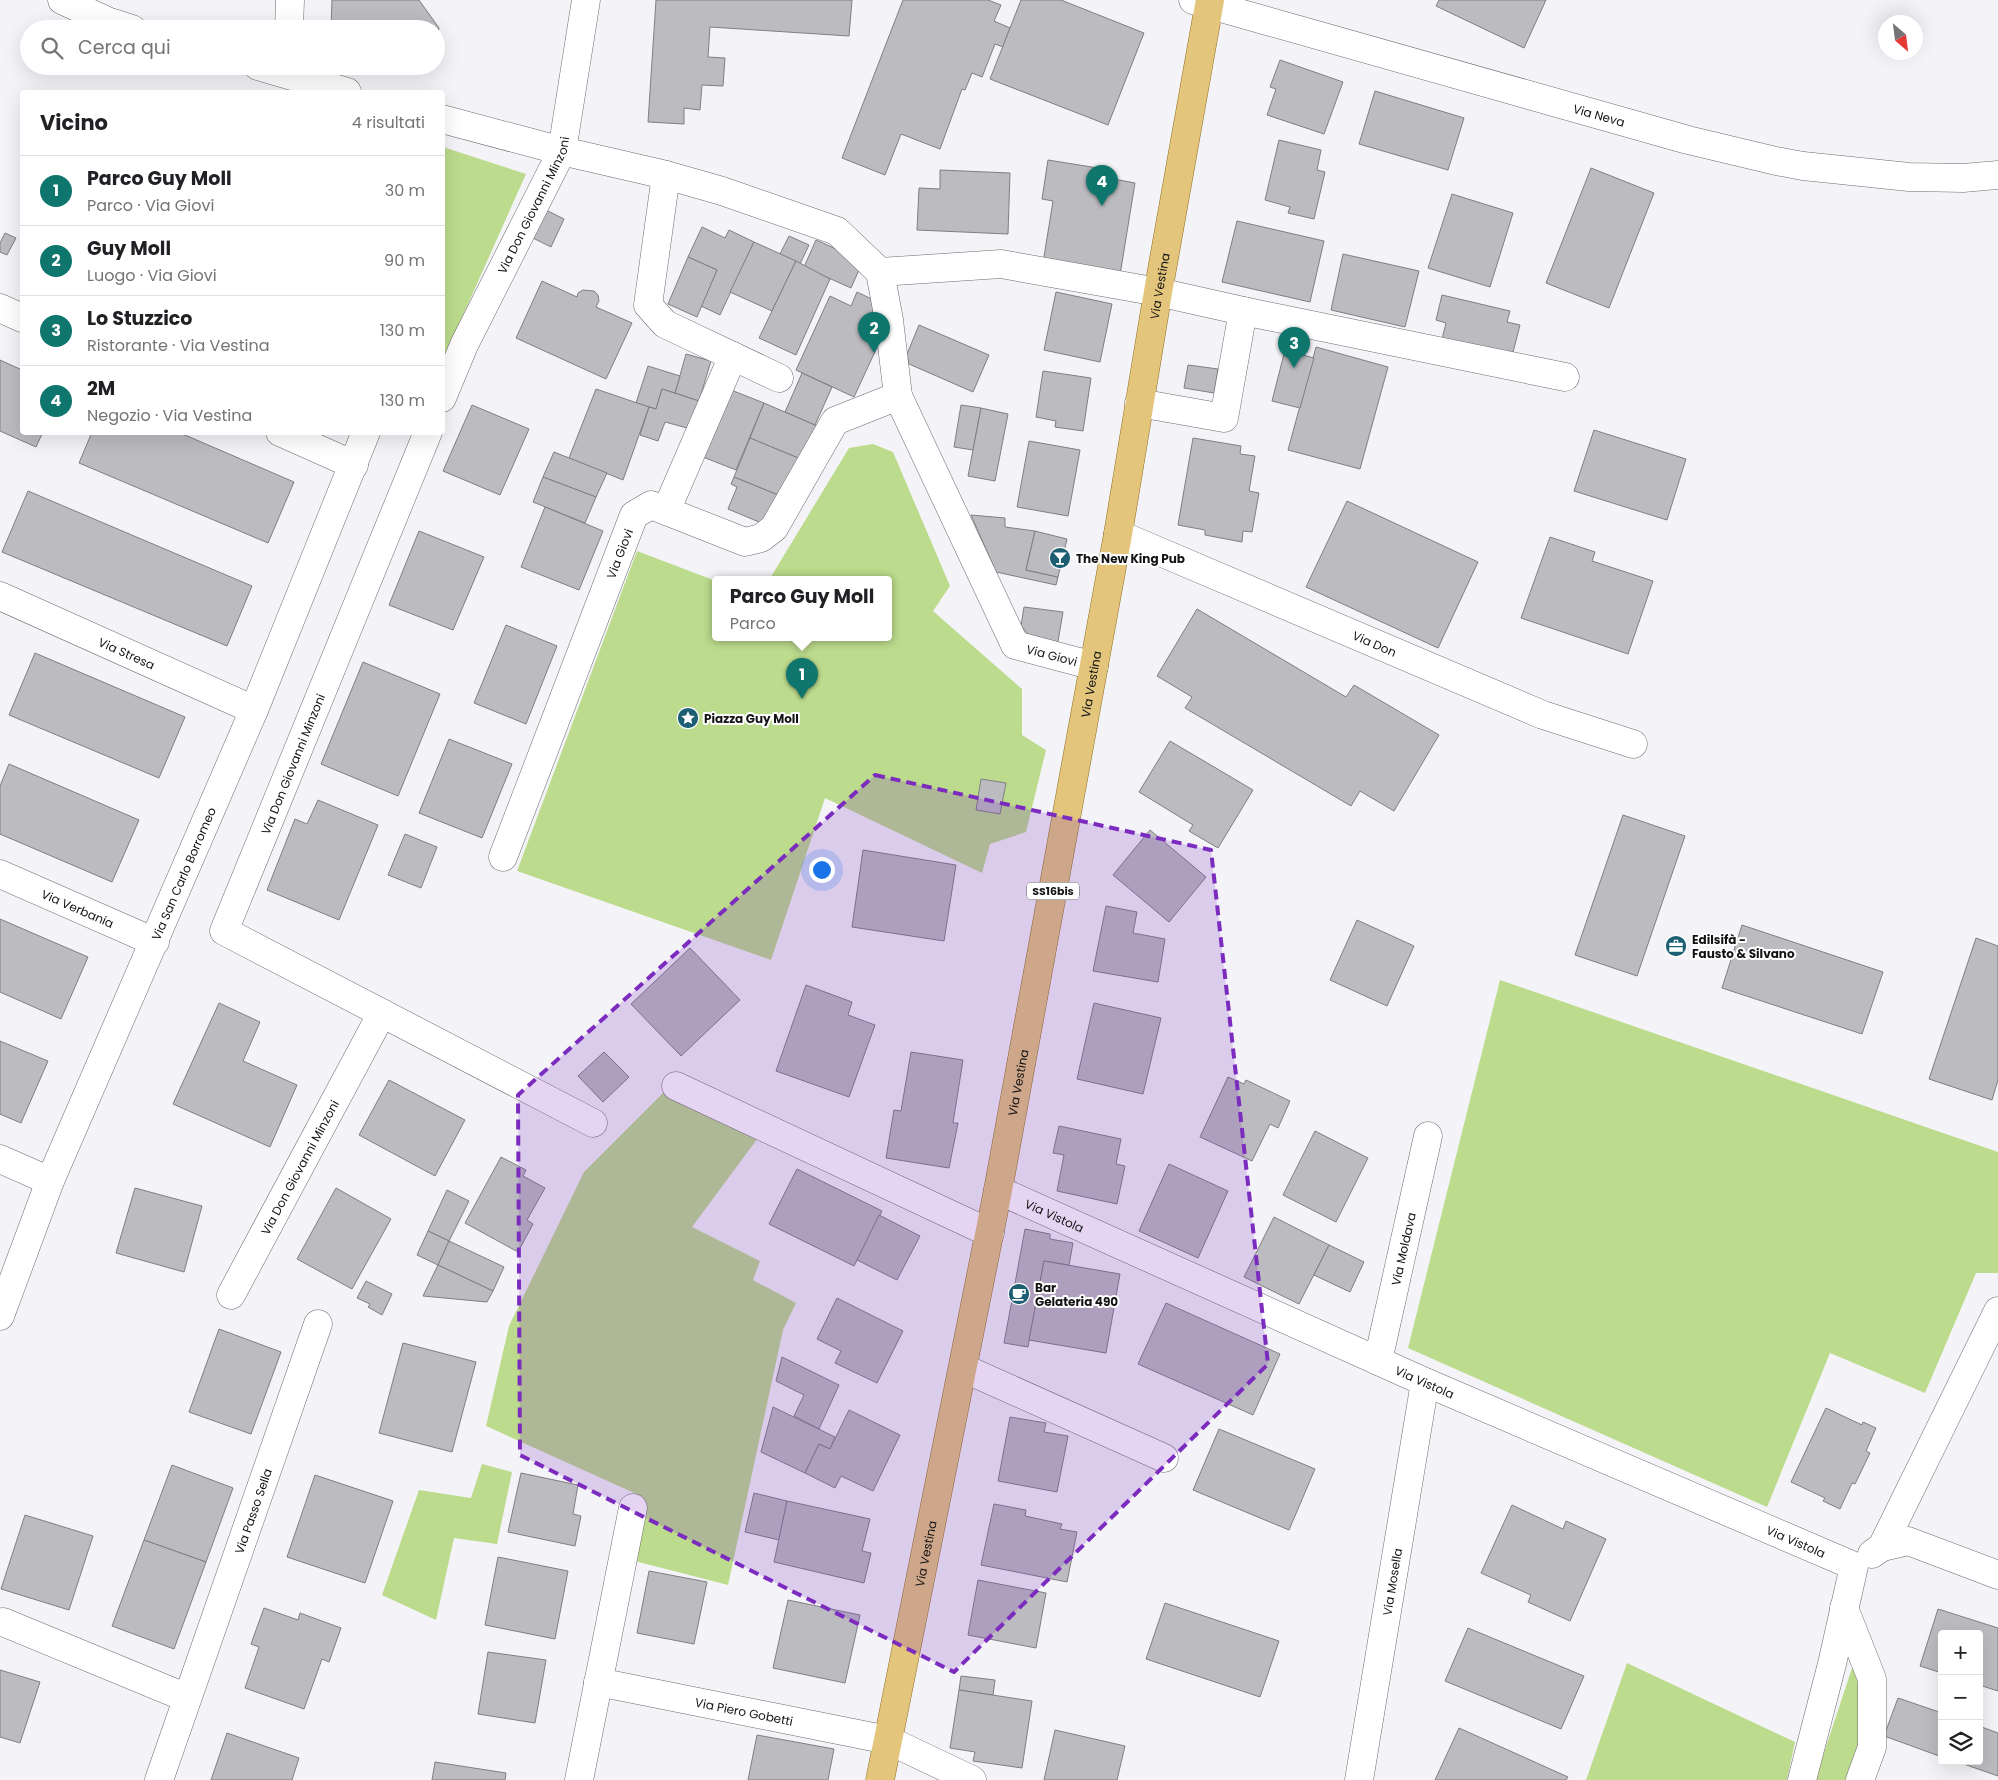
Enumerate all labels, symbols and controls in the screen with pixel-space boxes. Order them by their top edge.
north arrow [1878,15,1923,60]
search box [20,20,445,75]
icon: search [38,34,66,62]
text: Cerca qui [78,34,171,61]
street label: Via Neva [1571,99,1627,130]
text: Vicino [40,108,108,137]
text: 4 risultati [352,111,425,134]
street label: Via Don Giovanni Minzoni [493,135,573,276]
text: Parco Guy Moll [87,165,232,192]
pin: 4 [1086,165,1118,206]
text: 1 [53,179,59,202]
text: 30 m [385,179,425,202]
text: Parco · Via Giovi [87,194,214,217]
text: Guy Moll [87,235,171,262]
text: 2 [51,249,61,272]
text: 90 m [384,249,425,272]
street label: Via Vestina [1145,251,1173,321]
text: Luogo · Via Giovi [87,264,217,287]
text: Lo Stuzzico [87,305,192,332]
pin: 2 [858,312,890,353]
text: 3 [51,319,61,342]
text: 130 m [380,319,425,342]
pin: 3 [1278,327,1310,368]
text: Ristorante · Via Vestina [87,334,270,357]
text: 2M [87,375,115,402]
text: 4 [51,389,61,412]
text: 130 m [380,389,425,412]
text: Negozio · Via Vestina [87,404,252,427]
street label: Via Giovi [602,526,637,581]
bar icon: The New King Pub [1048,546,1072,570]
place label: The New King Pub [1076,550,1185,567]
popup [712,576,892,641]
text: Parco Guy Moll [730,583,874,610]
text: Parco [730,612,776,635]
street label: Via Don [1350,626,1399,660]
street label: Via Stresa [96,633,158,673]
street label: Via Giovi [1025,640,1079,670]
street label: Via Vestina [1076,649,1105,719]
pin: 1 [786,658,818,699]
street label: Via Don Giovanni Minzoni [257,691,329,837]
place icon: Piazza Guy Moll [676,706,700,730]
place label: Piazza Guy Moll [704,710,799,727]
street label: Via San Carlo Borromeo [147,804,220,943]
your location [809,857,835,883]
road number: SS16bis [1027,882,1079,899]
street label: Via Verbania [39,885,117,932]
place label: Edilsifà - Fausto & Silvano [1692,931,1795,962]
office icon: Edilsifà - Fausto & Silvano [1664,934,1688,958]
street label: Via Vestina [1003,1048,1032,1117]
street label: Via Don Giovanni Minzoni [256,1097,343,1238]
street label: Via Vistola [1022,1195,1087,1236]
street label: Via Moldava [1387,1211,1419,1287]
place label: Bar Gelateria 490 [1035,1279,1118,1310]
cafe icon: Bar Gelateria 490 [1007,1282,1031,1306]
street label: Via Vistola [1393,1361,1457,1402]
street label: Via Passo Sella [230,1466,276,1556]
street label: Via Vestina [910,1519,940,1588]
street label: Via Vistola [1764,1521,1828,1561]
street label: Via Mosella [1378,1547,1406,1617]
map controls [1938,1630,1983,1765]
button: + [1938,1630,1983,1675]
button: − [1938,1675,1983,1720]
street label: Via Piero Gobetti [694,1693,795,1729]
button: layers [1938,1720,1983,1765]

